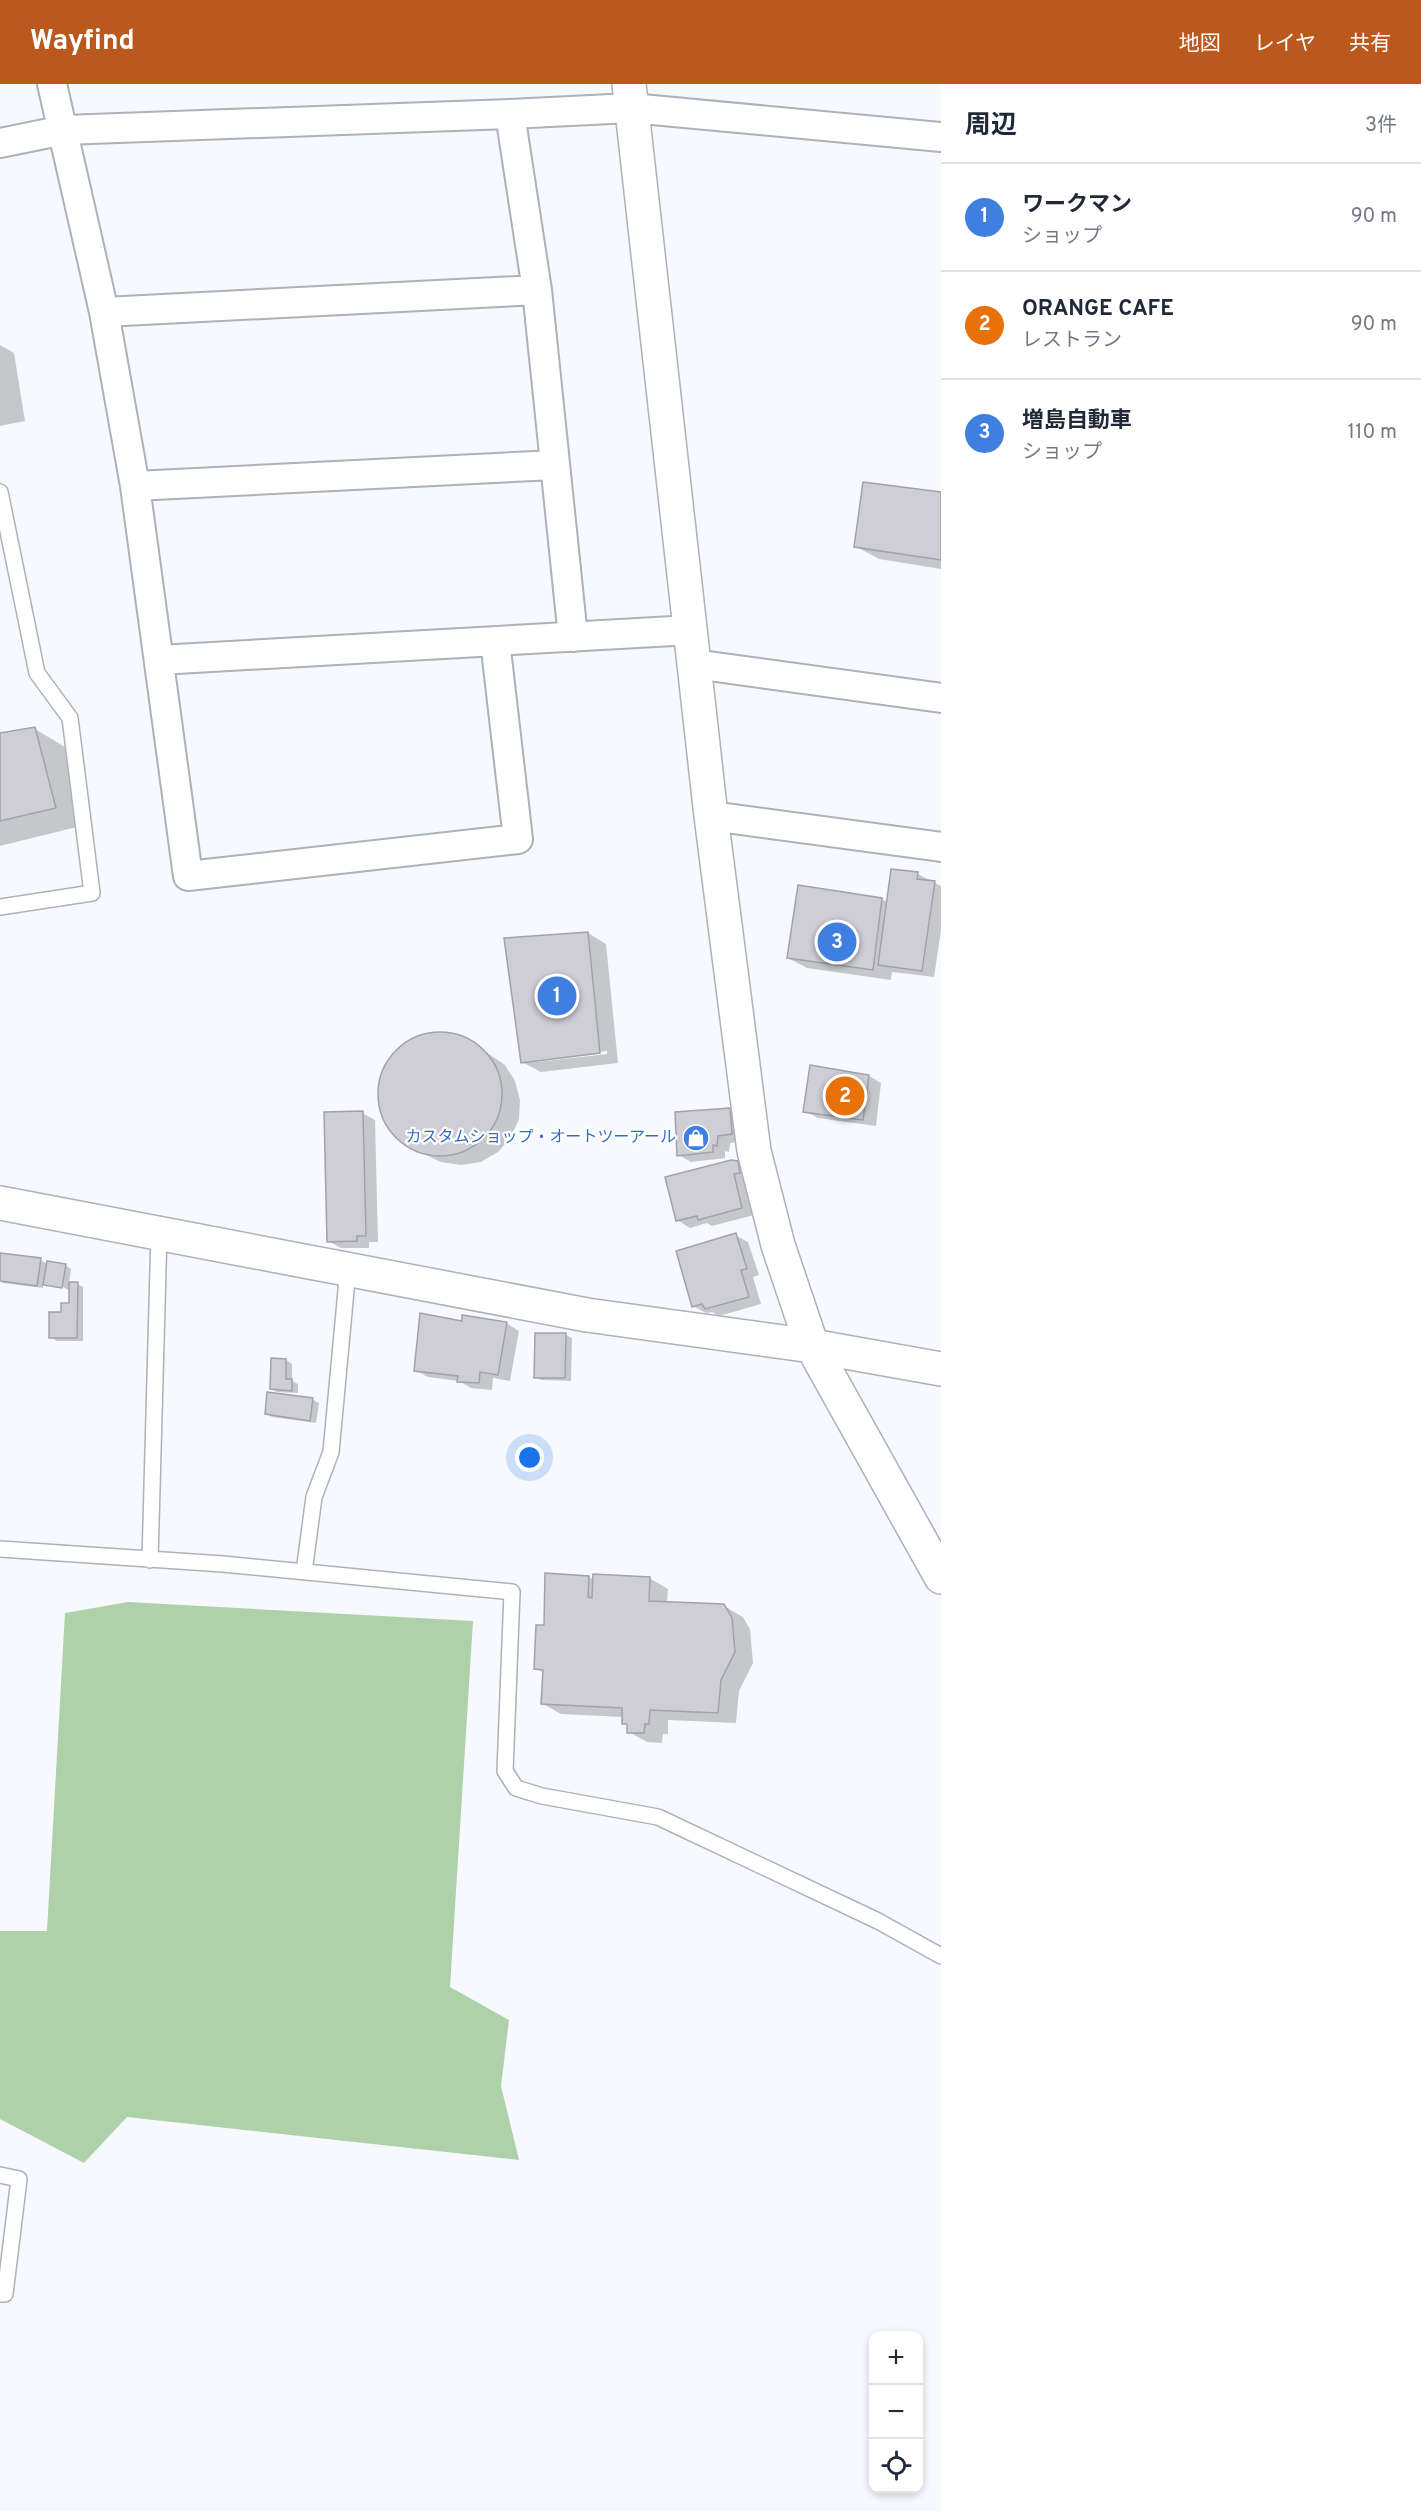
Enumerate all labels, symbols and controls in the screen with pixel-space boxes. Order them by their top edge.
text: Wayfind [30,24,135,60]
text: 地図 [1179,31,1221,58]
text: レイヤ [1254,31,1316,58]
text: 共有 [1349,31,1391,58]
text: 周辺 [965,110,1017,143]
text: 3件 [1365,113,1397,139]
text: ワークマン [1022,192,1132,219]
text: 1 [981,204,989,230]
text: 90 m [1351,204,1397,230]
text: ショップ [1022,224,1102,250]
text: ORANGE CAFE [1022,296,1174,323]
text: 2 [978,312,991,338]
text: 90 m [1351,312,1397,338]
text: レストラン [1022,328,1122,354]
text: 増島自動車 [1022,408,1132,435]
text: 3 [979,420,991,446]
text: 110 m [1348,420,1397,446]
text: ショップ [1022,440,1102,466]
pin: 3 [818,920,856,964]
pin: 1 [538,974,576,1018]
pin: 2 [826,1074,864,1118]
shop icon: カスタムショップ・オートツーアール [681,1123,711,1153]
place label: カスタムショップ・オートツーアール [406,1128,676,1148]
your location [515,1443,544,1472]
map controls [869,2331,923,2493]
button: + [869,2331,923,2385]
button: − [869,2385,923,2439]
button: locate [869,2439,923,2493]

